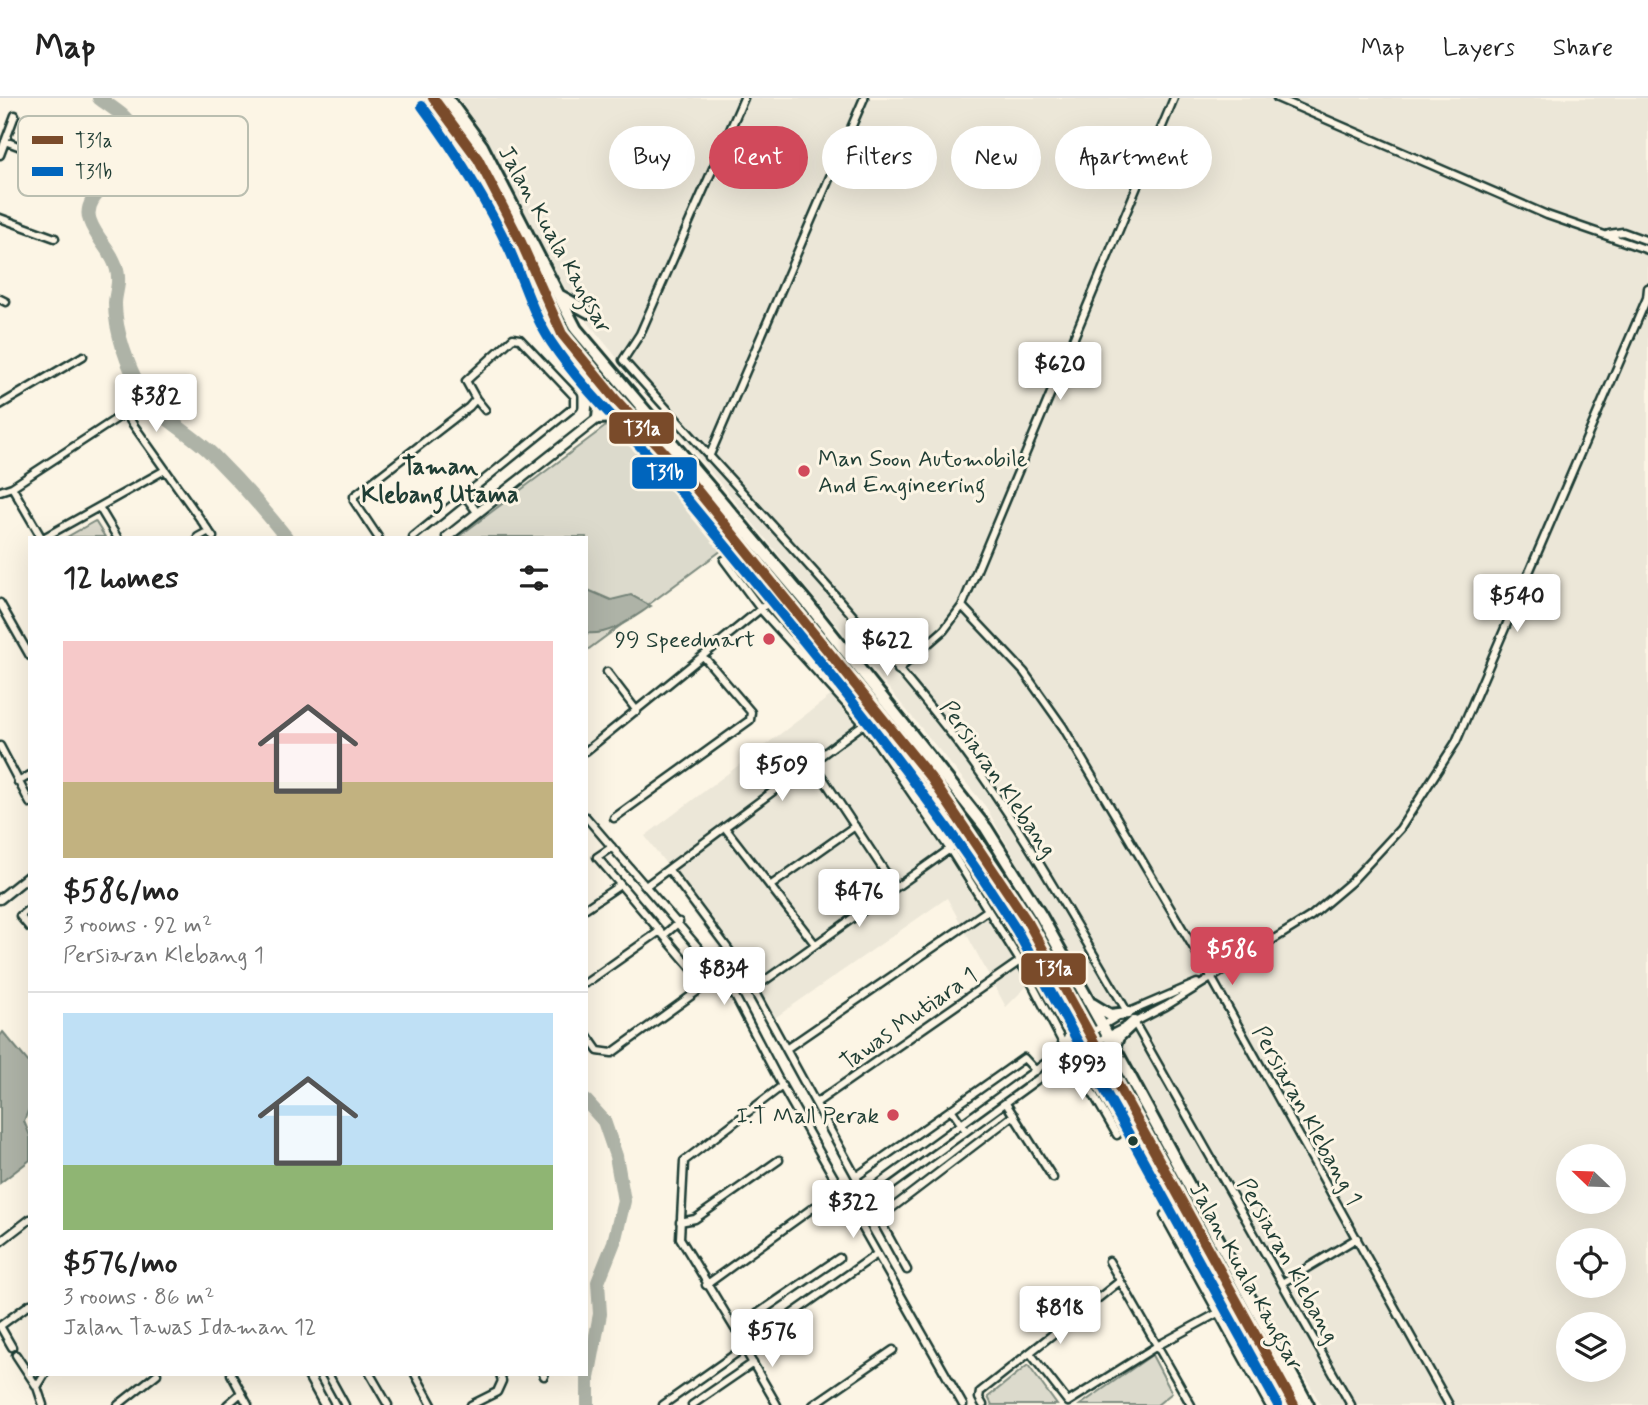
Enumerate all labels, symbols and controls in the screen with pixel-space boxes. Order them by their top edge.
text: Map [35,26,95,70]
text: Map [1361,33,1405,64]
text: Layers [1443,33,1515,64]
text: Share [1553,33,1613,64]
legend [18,116,248,196]
chip: Buy [609,126,695,189]
chip: Rent [709,126,808,189]
chip: Filters [822,126,937,189]
chip: New [951,126,1041,189]
chip: Apartment [1055,126,1212,189]
text: T31a [75,129,113,154]
street label: Jalan Kuala Kangsar [488,141,619,341]
text: T31b [75,160,112,185]
pin: $620 [1019,342,1101,402]
text: $620 [1034,350,1086,380]
pin: $382 [115,374,197,434]
text: $382 [131,382,181,412]
line badge: T31a [608,411,675,445]
text: T31a [623,417,661,442]
place label: Man Soon Automobile And Engineering [818,445,1028,503]
district label: Taman Klebang Utama [361,452,519,514]
line badge: T31b [631,456,698,490]
text: T31b [646,461,684,486]
marker: Man Soon Automobile And Engineering [796,463,812,479]
text: 12 homes [63,559,179,598]
icon: filters [515,559,553,597]
pin: $540 [1476,574,1558,634]
text: $540 [1489,582,1545,612]
pin: $622 [846,618,928,678]
place label: 99 Speedmart [615,626,755,656]
text: $622 [861,626,913,656]
marker: 99 Speedmart [761,631,777,647]
icon: home [245,686,371,812]
street label: Persiaran Klebang [932,695,1063,863]
pin: $509 [741,744,823,803]
text: $509 [756,751,808,781]
pin: $476 [818,870,900,929]
text: $586/mo [63,872,179,911]
text: $476 [834,877,884,907]
text: 3 rooms · 92 m² [63,911,212,941]
pin: $586 [1191,928,1273,987]
text: $586 [1207,935,1257,965]
text: Persiaran Klebang 1 [63,941,264,971]
pin: $834 [683,948,765,1007]
line badge: T31a [1020,952,1087,986]
text: $834 [699,955,749,985]
text: T31a [1035,957,1073,982]
street label: Tawas Mutiara 1 [835,961,984,1078]
street label: Persiaran Klebang 1 [1244,1021,1368,1211]
pin: $993 [1041,1042,1123,1102]
text: $993 [1058,1050,1106,1080]
icon: home [245,1058,371,1184]
place label: I.T Mall Perak [736,1102,879,1132]
marker: I.T Mall Perak [885,1107,901,1123]
unlabelled marker [1126,1134,1140,1148]
north arrow [1556,1144,1626,1214]
map controls [1556,1144,1626,1382]
street label: Persiaran Klebang [1229,1173,1345,1349]
street label: Jalan Kuala Kangsar [1179,1178,1310,1378]
pin: $322 [812,1180,894,1240]
text: $322 [828,1188,878,1218]
button: locate [1556,1228,1626,1298]
text: $576/mo [63,1244,178,1283]
text: 3 rooms · 86 m² [63,1283,214,1313]
pin: $818 [1019,1286,1101,1346]
text: $818 [1036,1294,1084,1324]
pin: $576 [731,1310,813,1369]
button: layers [1556,1312,1626,1382]
text: Jalan Tawas Idaman 12 [63,1313,316,1343]
text: $576 [747,1317,797,1347]

